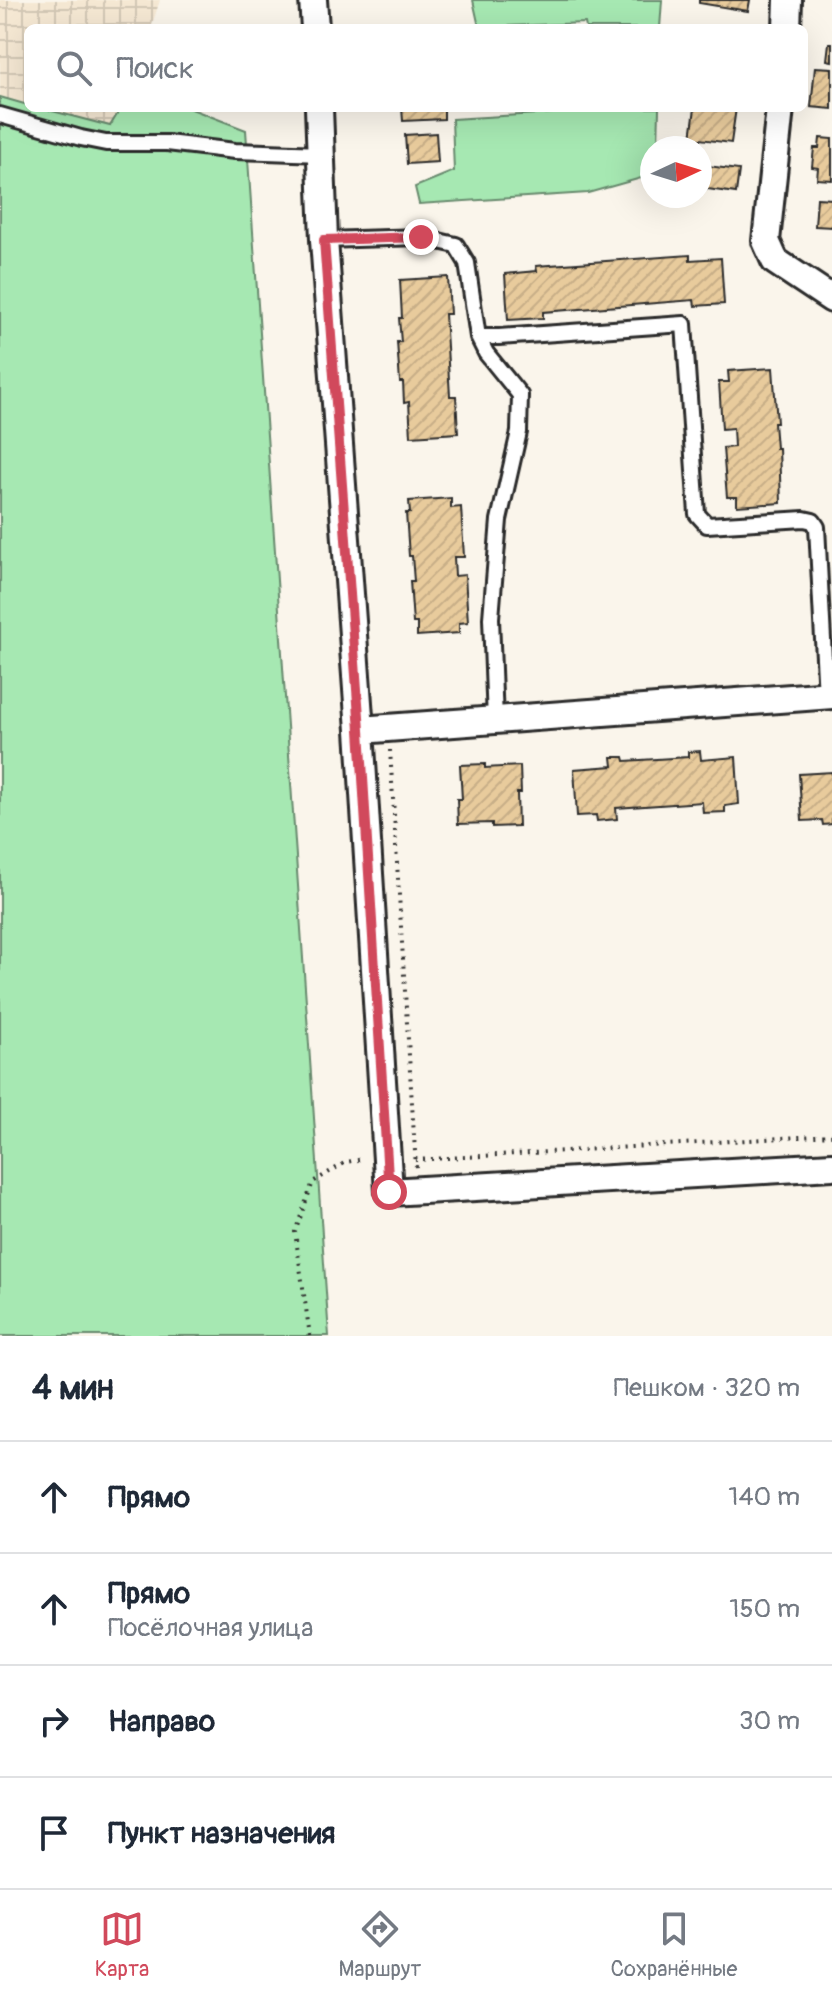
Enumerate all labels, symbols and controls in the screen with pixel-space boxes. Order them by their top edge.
search box [24,24,808,112]
icon: search [52,46,96,90]
text: Поиск [116,50,194,87]
north arrow [640,136,712,208]
route end [403,219,439,255]
route start [371,1174,407,1210]
text: 4 мин [32,1367,114,1410]
text: Пешком · 320 m [613,1372,800,1404]
icon: ahead [32,1475,76,1519]
text: Прямо [108,1479,190,1516]
text: 140 m [728,1481,800,1513]
text: Прямо [108,1575,190,1612]
icon: ahead [32,1587,76,1631]
text: 150 m [729,1593,800,1625]
text: Посёлочная улица [108,1612,313,1644]
icon: right [32,1699,76,1743]
text: Направо [108,1703,215,1740]
text: 30 m [739,1705,800,1737]
icon: arrive [32,1811,76,1855]
text: Пункт назначения [108,1815,335,1852]
tab: Карта [95,1907,149,1983]
tab: Маршрут [338,1907,421,1983]
tab: Сохранённые [611,1907,737,1983]

